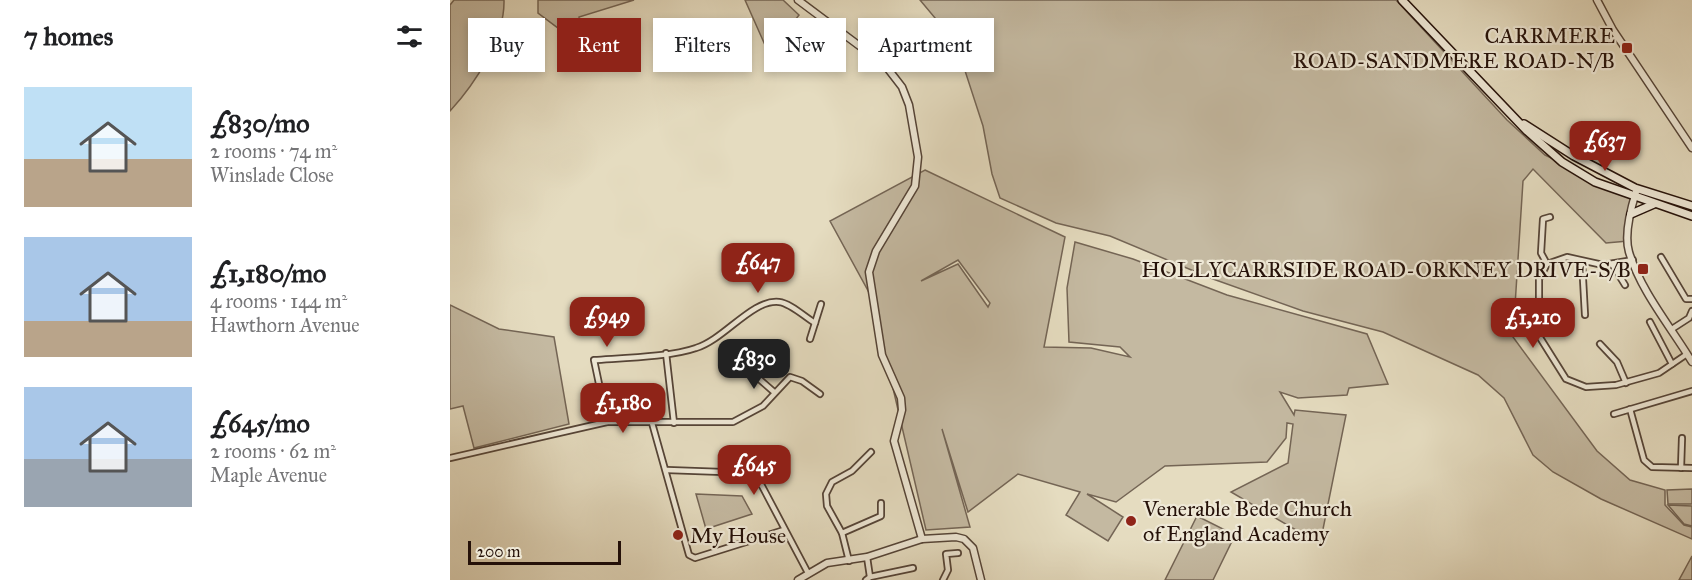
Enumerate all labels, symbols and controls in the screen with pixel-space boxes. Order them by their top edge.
chip: Buy [468,18,545,72]
chip: Rent [557,18,641,72]
chip: Filters [653,18,752,72]
chip: New [764,18,846,72]
chip: Apartment [858,18,994,72]
text: 7 homes [24,20,113,52]
icon: filters [393,20,426,53]
place label: CARRMERE ROAD-SANDMERE ROAD-N/B [1293,22,1615,74]
marker: CARRMERE ROAD-SANDMERE ROAD-N/B [1620,41,1634,55]
text: £830/mo [210,107,309,139]
icon: home [72,111,144,183]
pin: £637 [1569,121,1641,172]
text: £637 [1584,128,1626,152]
text: 2 rooms · 74 m² [210,139,337,163]
text: Winslade Close [210,163,334,187]
pin: £647 [722,243,794,294]
text: £647 [735,250,781,274]
place label: HOLLYCARRSIDE ROAD-ORKNEY DRIVE-S/B [1141,256,1631,283]
text: £1,180/mo [210,257,326,289]
icon: home [72,261,144,333]
marker: HOLLYCARRSIDE ROAD-ORKNEY DRIVE-S/B [1636,262,1650,276]
text: 4 rooms · 144 m² [210,289,347,313]
pin: £949 [571,297,643,348]
pin: £1,210 [1484,298,1582,349]
text: £949 [584,304,630,328]
text: £1,210 [1505,305,1561,329]
text: Hawthorn Avenue [210,313,360,337]
pin: £830 [718,339,790,390]
text: £830 [732,346,776,370]
pin: £1,180 [574,383,672,434]
text: £1,180 [594,390,652,414]
text: £645/mo [210,407,310,439]
icon: home [72,411,144,483]
text: 2 rooms · 62 m² [210,439,336,463]
pin: £645 [718,445,790,496]
text: £645 [732,452,776,476]
text: Maple Avenue [210,463,327,487]
place label: Venerable Bede Church of England Academy [1142,495,1352,547]
marker: Venerable Bede Church of England Academy [1124,514,1138,528]
place label: My House [690,522,786,549]
marker: My House [671,528,685,542]
scale bar [468,538,621,566]
text: 200 m [477,542,520,561]

